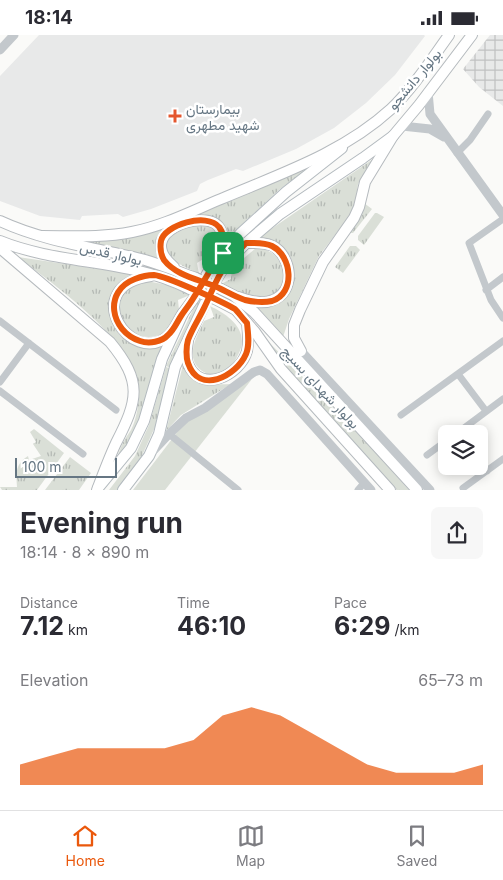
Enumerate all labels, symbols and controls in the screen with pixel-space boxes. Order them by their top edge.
text: 18:14 [25,6,73,29]
street label: بولوار دانشجو [384,45,445,113]
place label: بیمارستان شهید مطهری [186,100,260,134]
marker: بیمارستان شهید مطهری [168,109,182,123]
pin [202,232,244,274]
street label: بولوار قدس [78,238,144,269]
icon: arrive [209,239,237,267]
street label: بولوار شهدای بسیج [276,342,364,434]
map controls [438,425,488,475]
button: layers [438,425,488,475]
scale bar [15,455,118,478]
text: 100 m [22,458,62,475]
text: Evening run [20,506,183,540]
button: share [431,507,483,559]
text: 18:14 · 8 × 890 m [20,542,149,562]
text: Distance [20,594,78,611]
text: Time [177,594,210,611]
text: Pace [334,594,367,611]
text: 7.12 [20,611,64,641]
text: 46:10 [177,611,246,641]
text: 6:29 [334,611,391,641]
text: km [64,621,88,638]
text: /km [391,621,420,638]
text: Elevation [20,670,89,690]
text: 65–73 m [418,670,483,690]
tab: Home [66,822,105,869]
tab: Map [236,822,265,869]
tab: Saved [396,822,437,869]

